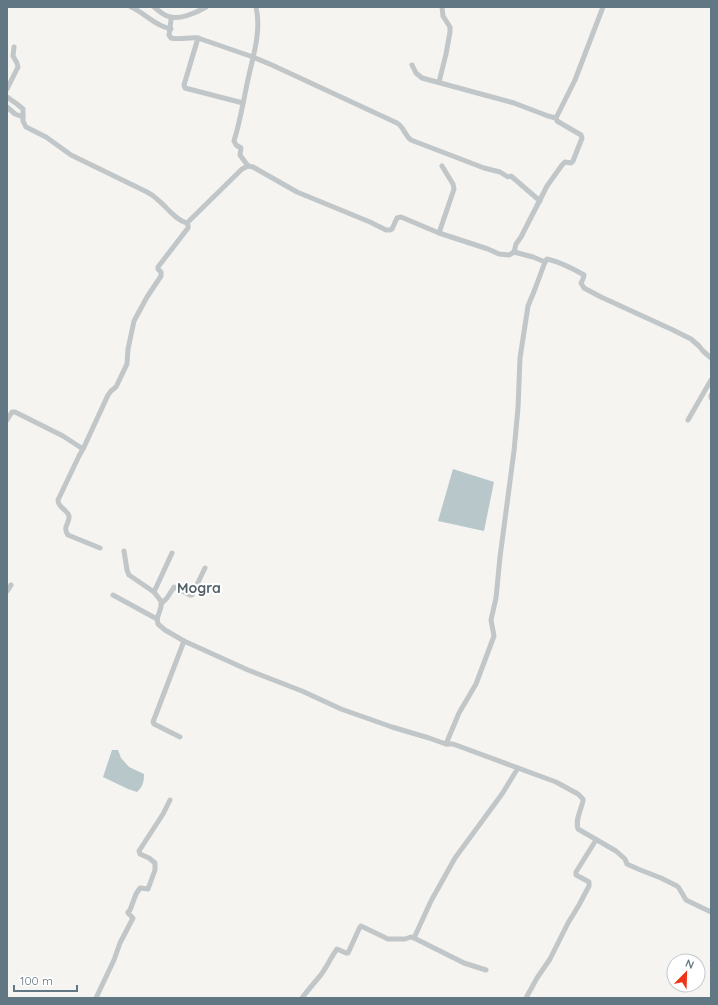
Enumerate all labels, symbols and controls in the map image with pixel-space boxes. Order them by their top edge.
district label: Mogra [177,579,221,597]
north arrow [666,953,706,993]
text: N [683,956,696,972]
scale bar [14,967,77,993]
text: 100 m [20,973,53,988]

